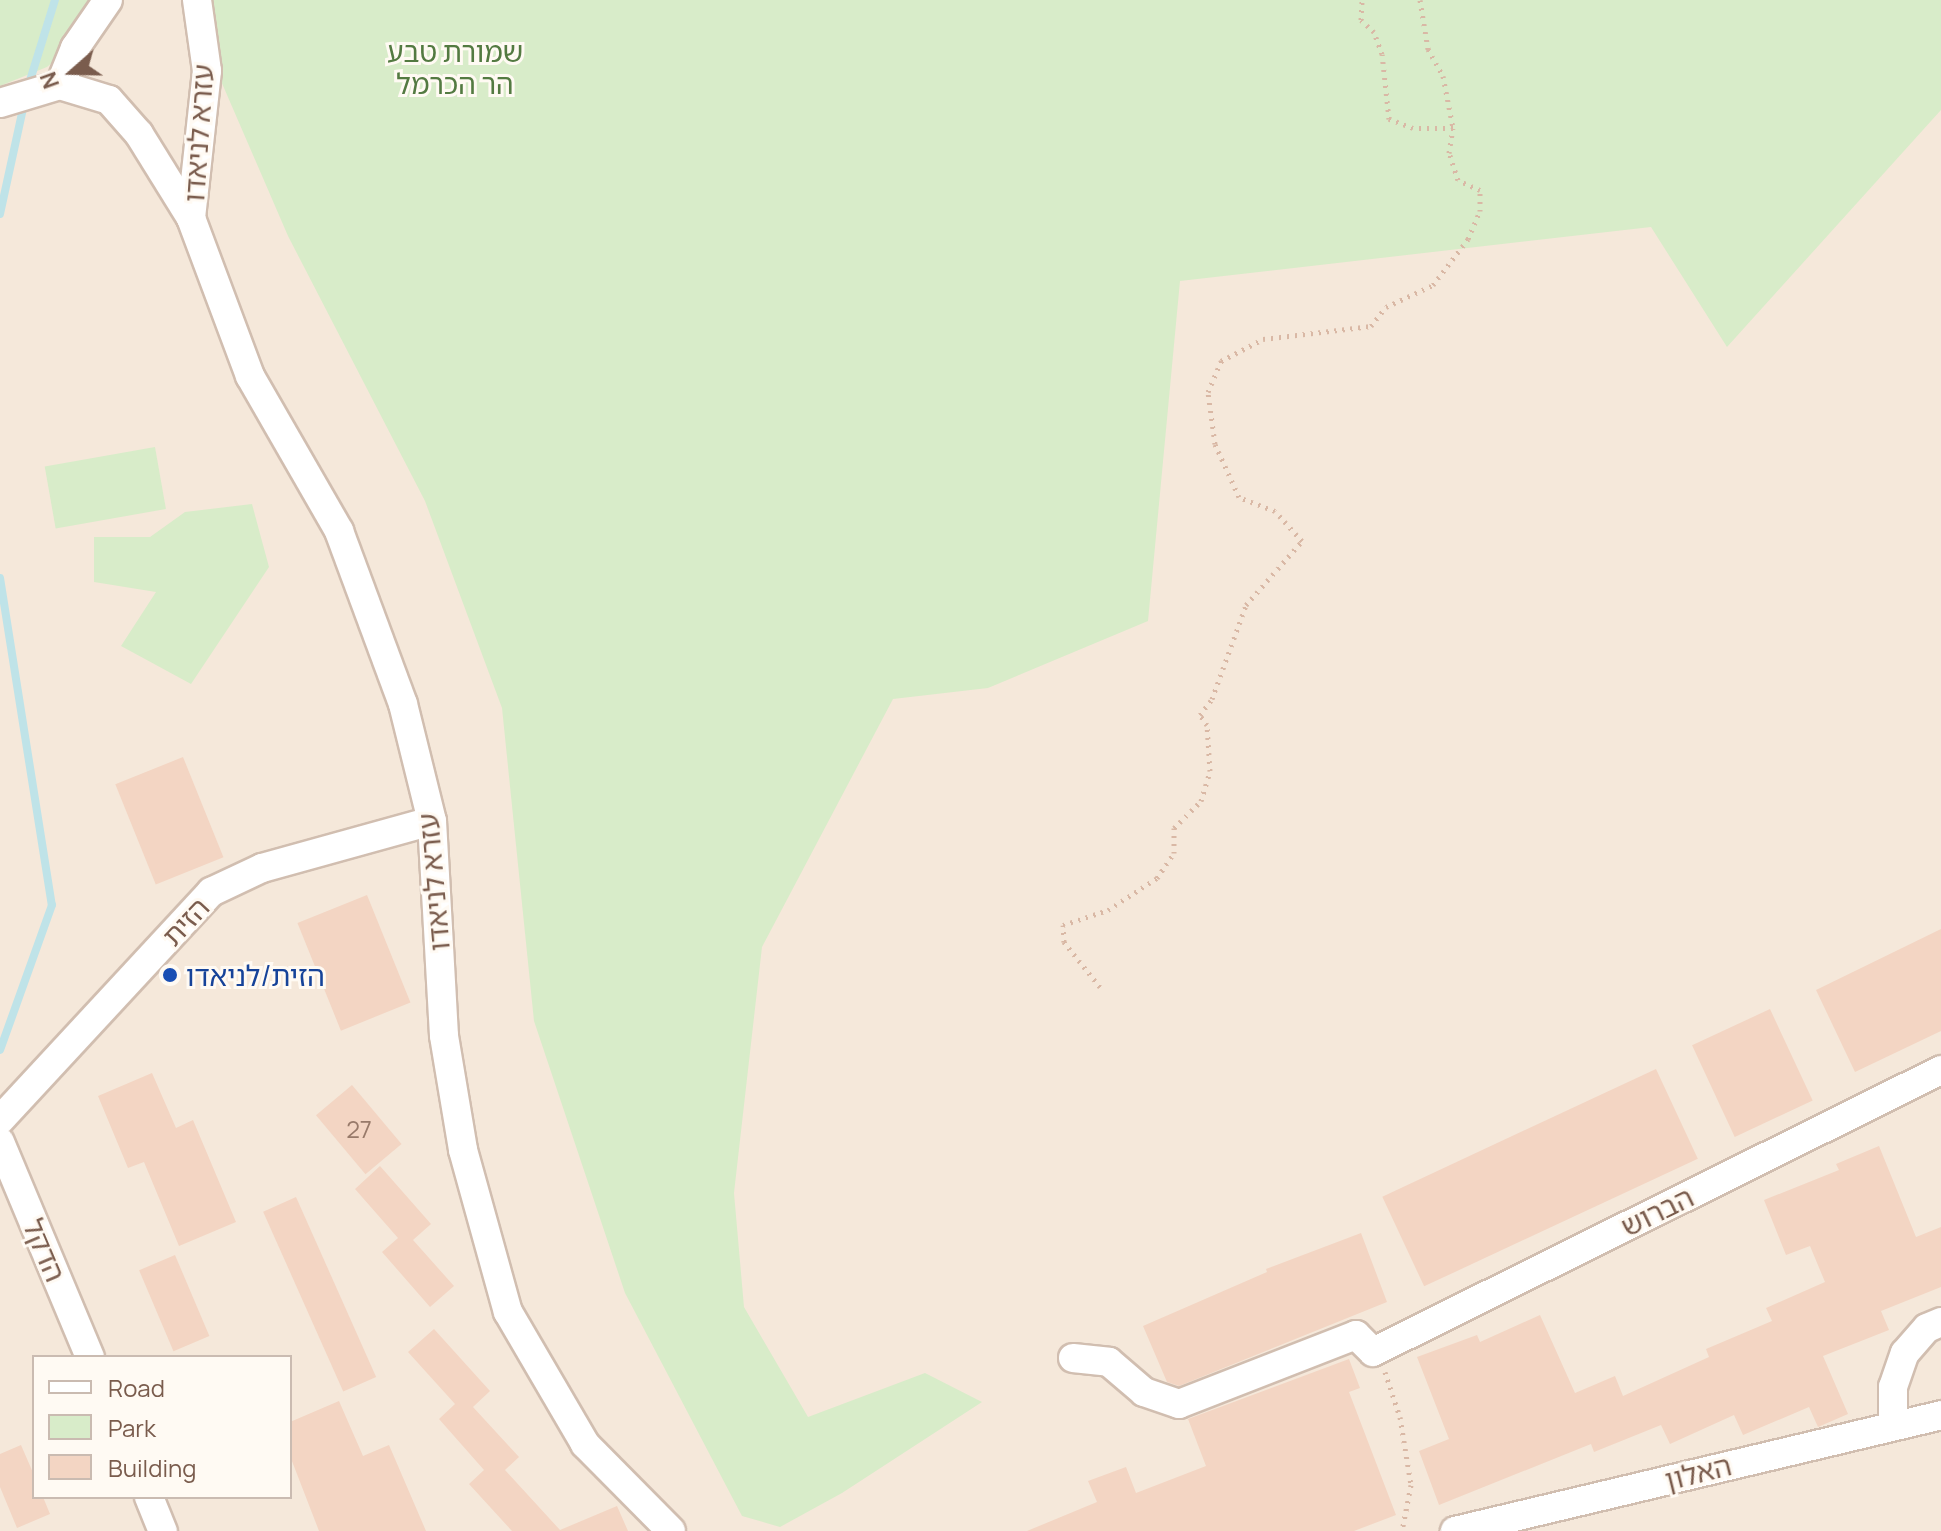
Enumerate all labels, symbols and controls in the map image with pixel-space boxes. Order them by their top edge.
north arrow [32,32,112,112]
park label: שמורת טבע הר הכרמל [387,34,523,100]
street label: עזרא לניאדו [176,63,220,203]
text: N [33,68,66,93]
street label: עזרא לניאדו [410,812,456,952]
street label: הזית [154,890,216,952]
place label: הזית/לניאדו [186,958,325,992]
marker: הזית/לניאדו [161,966,179,984]
house number: 27 [346,1115,372,1143]
street label: הברוש [1615,1179,1699,1243]
street label: הדקל [17,1214,73,1286]
legend [32,1355,292,1499]
text: Road [108,1371,165,1404]
text: Park [108,1411,156,1444]
street label: האלון [1661,1448,1735,1496]
text: Building [108,1451,196,1484]

